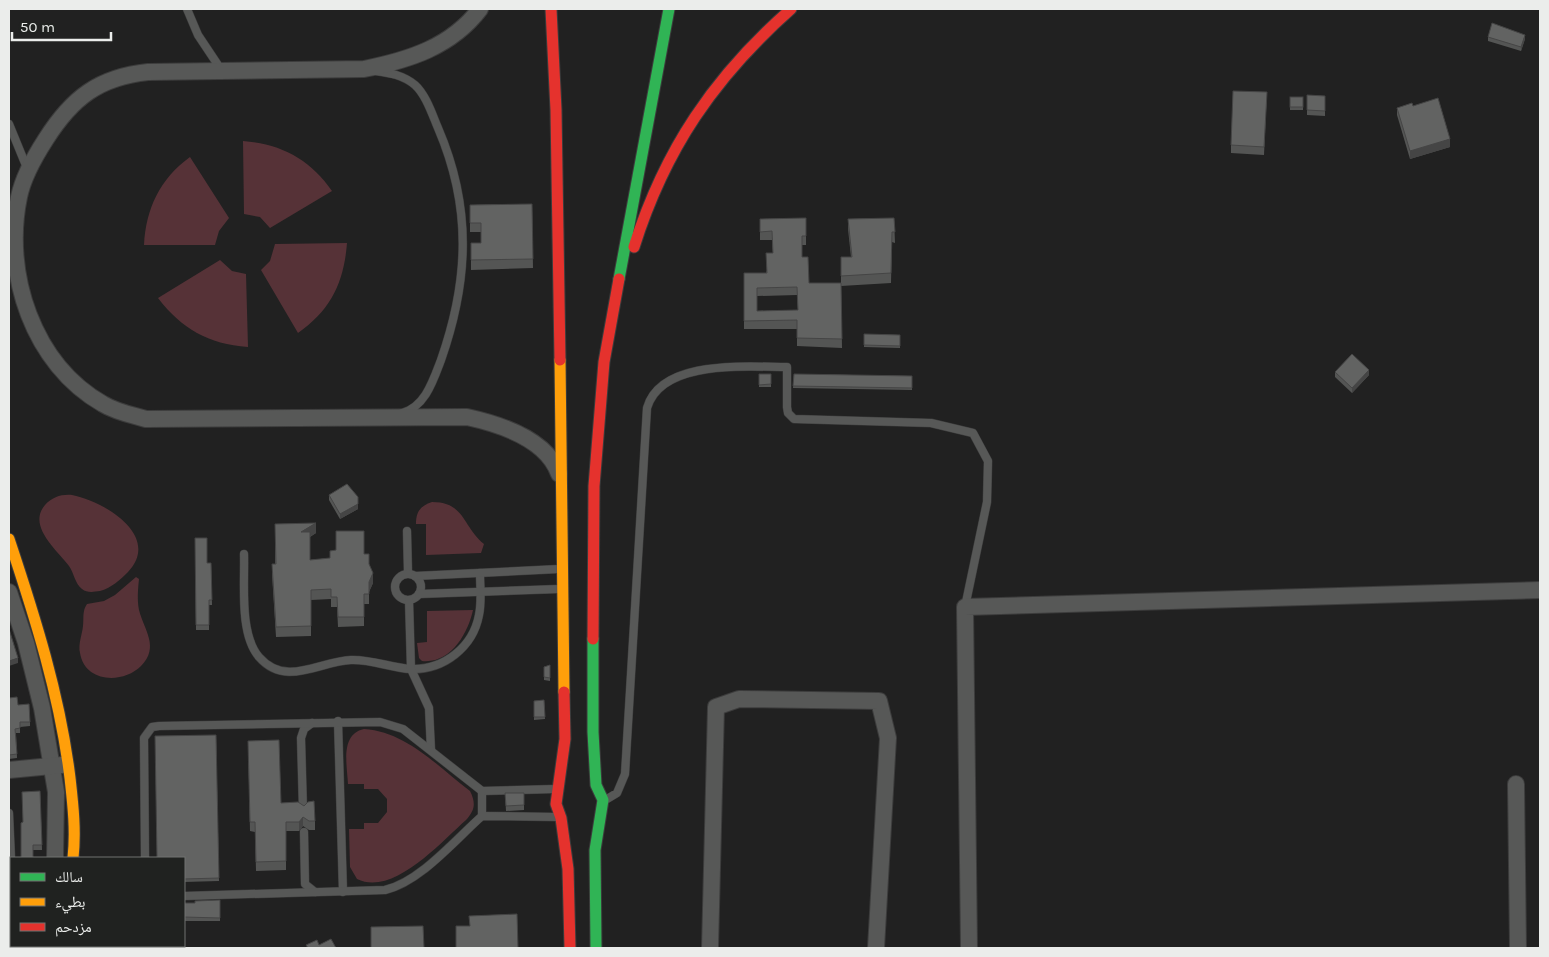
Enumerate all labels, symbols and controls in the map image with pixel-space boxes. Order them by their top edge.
scale bar [12,10,111,42]
text: 50 m [20,18,55,36]
legend [10,857,185,947]
text: سالك [55,868,83,886]
text: بطيء [55,893,85,914]
text: مزدحم [55,918,92,937]

